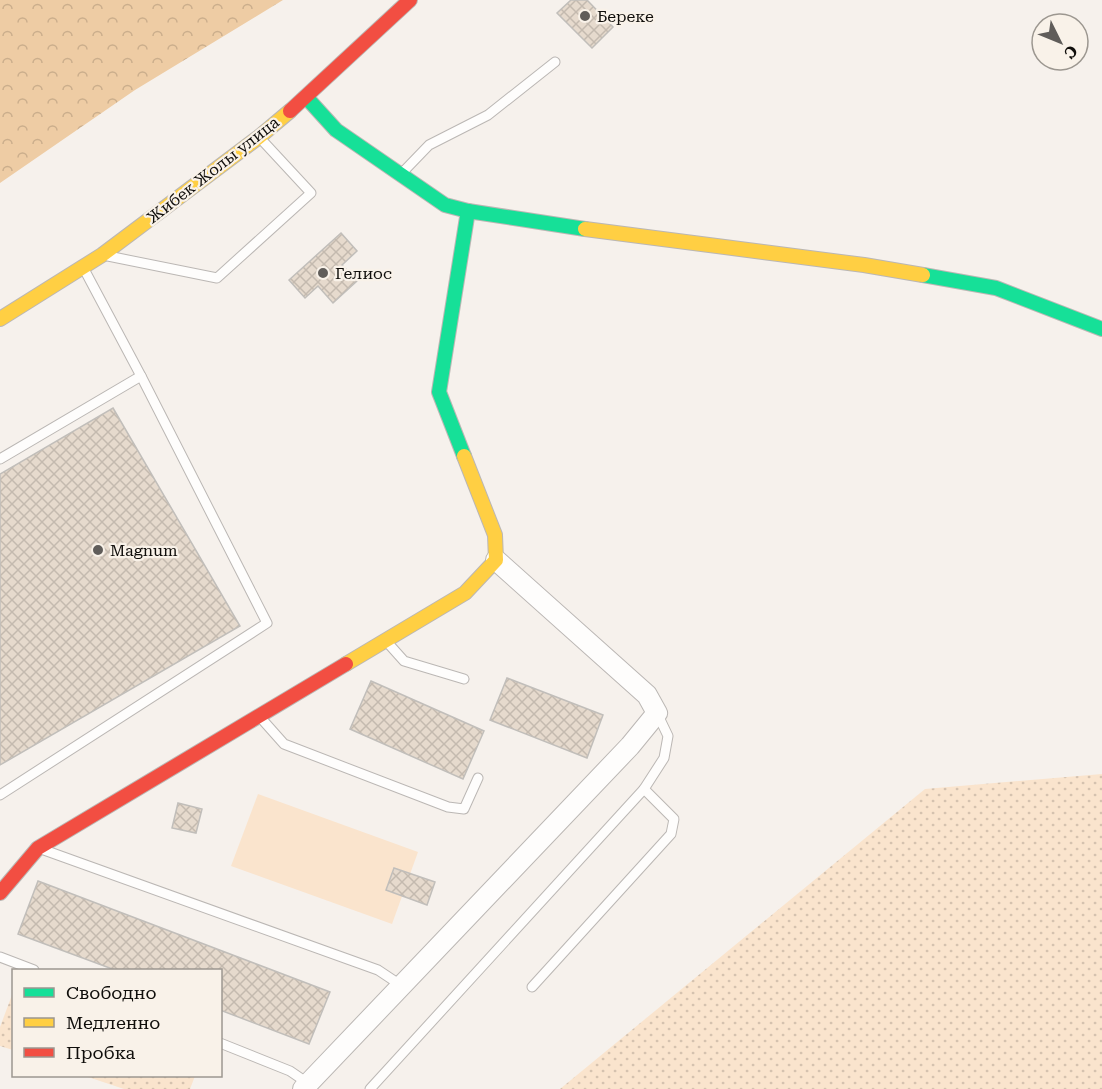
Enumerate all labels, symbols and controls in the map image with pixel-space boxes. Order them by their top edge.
place label: Береке [597,7,654,26]
marker: Береке [578,9,592,23]
north arrow [1030,12,1090,72]
text: С [1060,41,1081,62]
street label: Жибек Жолы улица [143,112,283,228]
place label: Гелиос [335,264,392,283]
marker: Гелиос [316,266,330,280]
place label: Magnum [110,541,178,560]
marker: Magnum [91,543,105,557]
legend [12,969,222,1077]
text: Свободно [66,982,156,1003]
text: Медленно [66,1012,160,1033]
text: Пробка [66,1042,135,1063]

